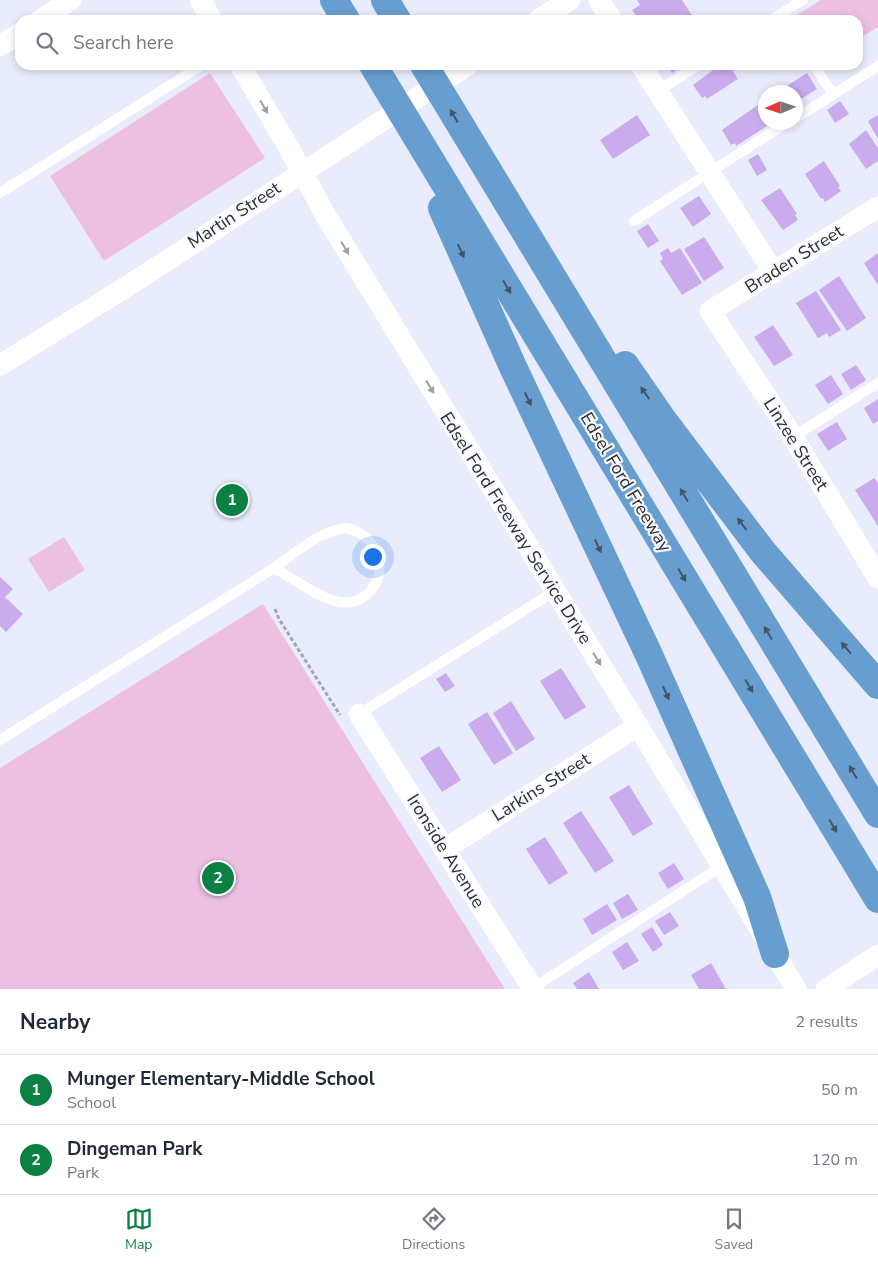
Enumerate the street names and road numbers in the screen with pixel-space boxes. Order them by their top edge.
street label: Martin Street [183,176,286,254]
street label: Braden Street [740,219,848,299]
street label: Linzee Street [758,393,834,496]
street label: Edsel Ford Freeway Service Drive [434,407,598,649]
street label: Edsel Ford Freeway [575,408,678,557]
street label: Larkins Street [487,747,595,827]
street label: Ironside Avenue [401,790,491,912]

